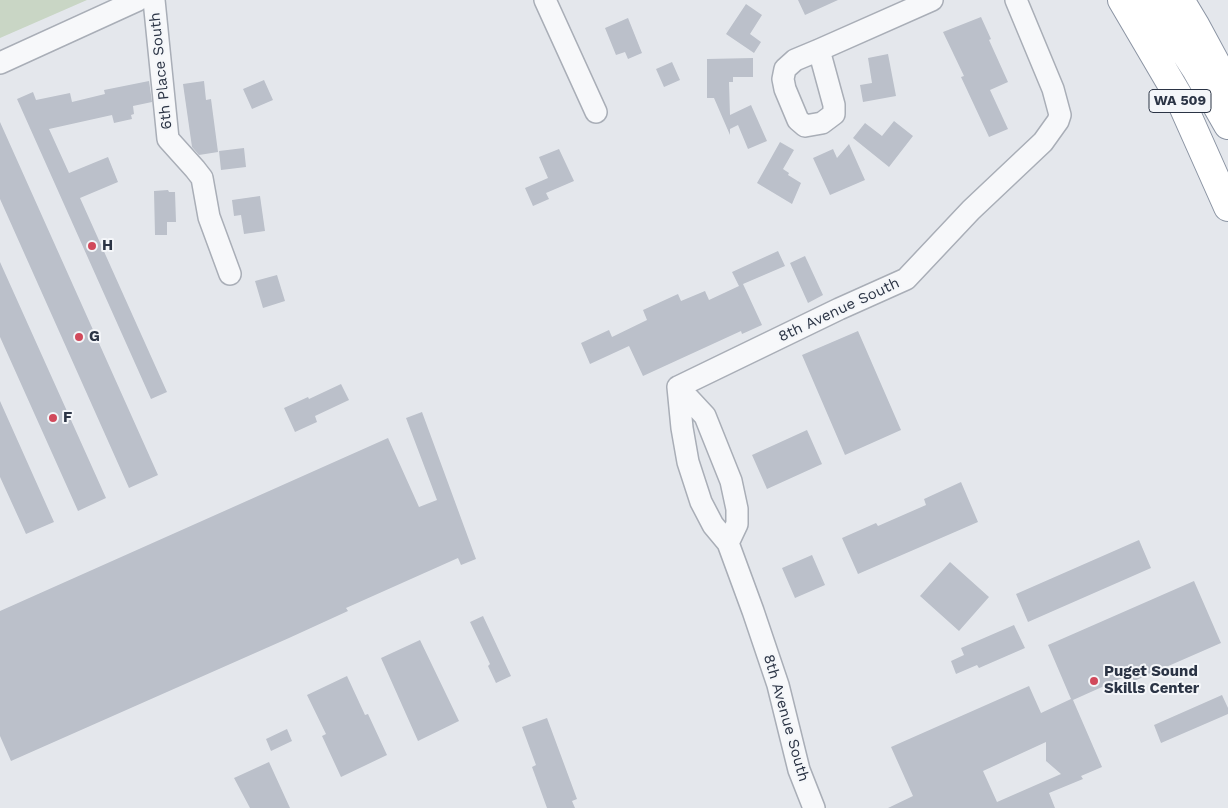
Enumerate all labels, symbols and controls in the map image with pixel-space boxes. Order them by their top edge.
street label: 6th Place South [146,12,176,130]
road number: WA 509 [1149,90,1211,112]
place label: H [102,237,113,255]
marker: H [86,240,98,252]
street label: 8th Avenue South [776,274,902,346]
place label: G [89,328,100,346]
marker: G [73,331,85,343]
place label: F [63,409,72,427]
marker: F [47,412,59,424]
street label: 8th Avenue South [759,652,813,784]
place label: Puget Sound Skills Center [1104,663,1199,698]
marker: Puget Sound Skills Center [1088,675,1100,687]

